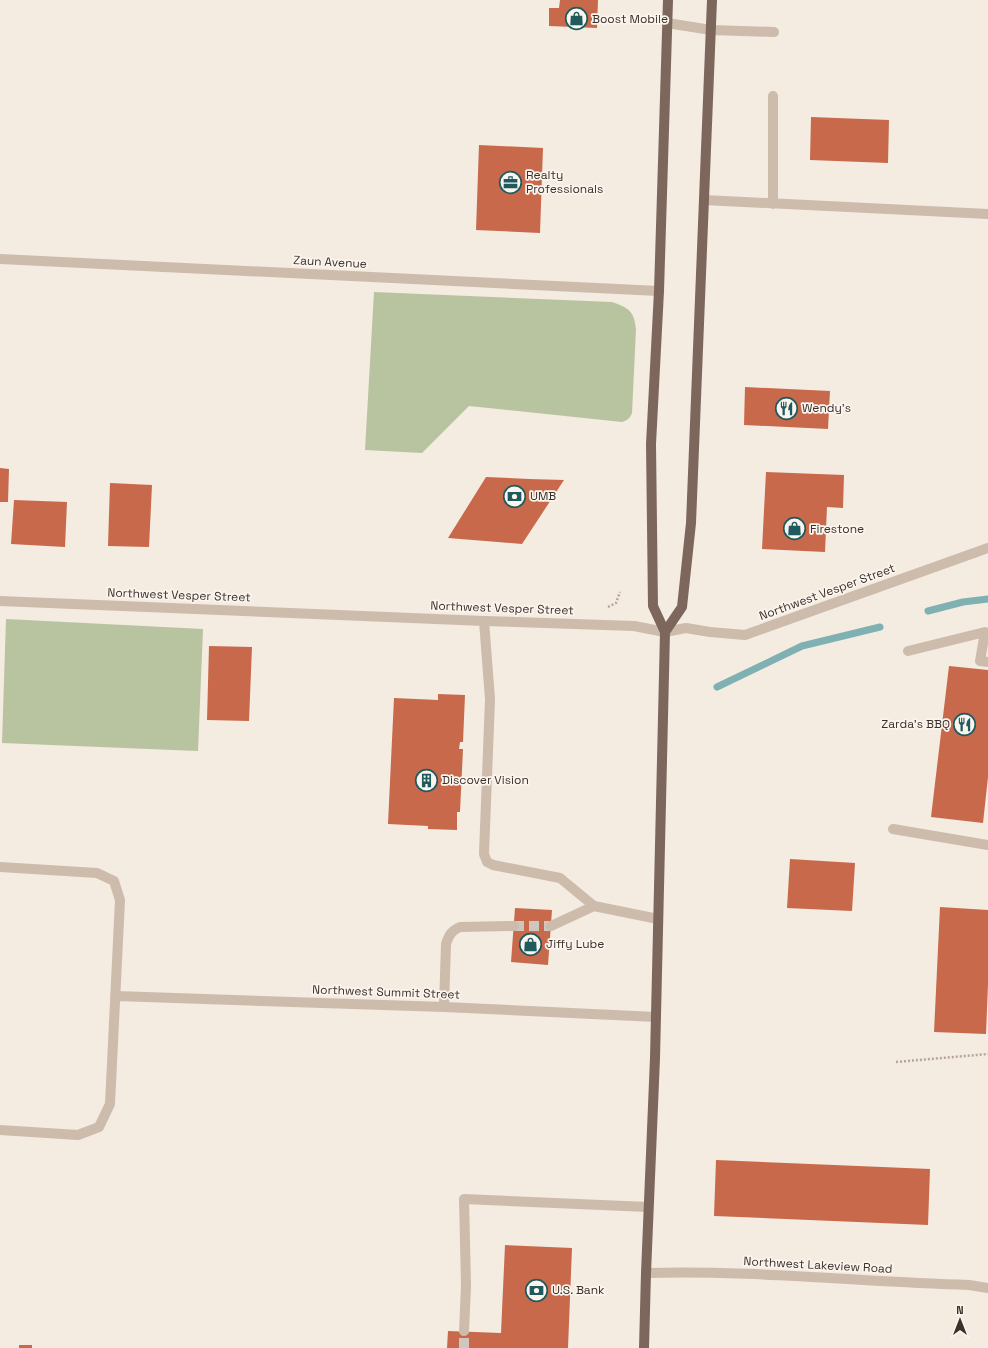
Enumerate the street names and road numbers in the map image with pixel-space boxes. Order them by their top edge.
street label: Zaun Avenue [293,252,367,272]
street label: Northwest Vesper Street [757,560,897,624]
street label: Northwest Vesper Street [107,585,251,605]
street label: Northwest Vesper Street [430,598,574,618]
street label: Northwest Summit Street [312,981,460,1003]
street label: Northwest Lakeview Road [743,1253,893,1277]

